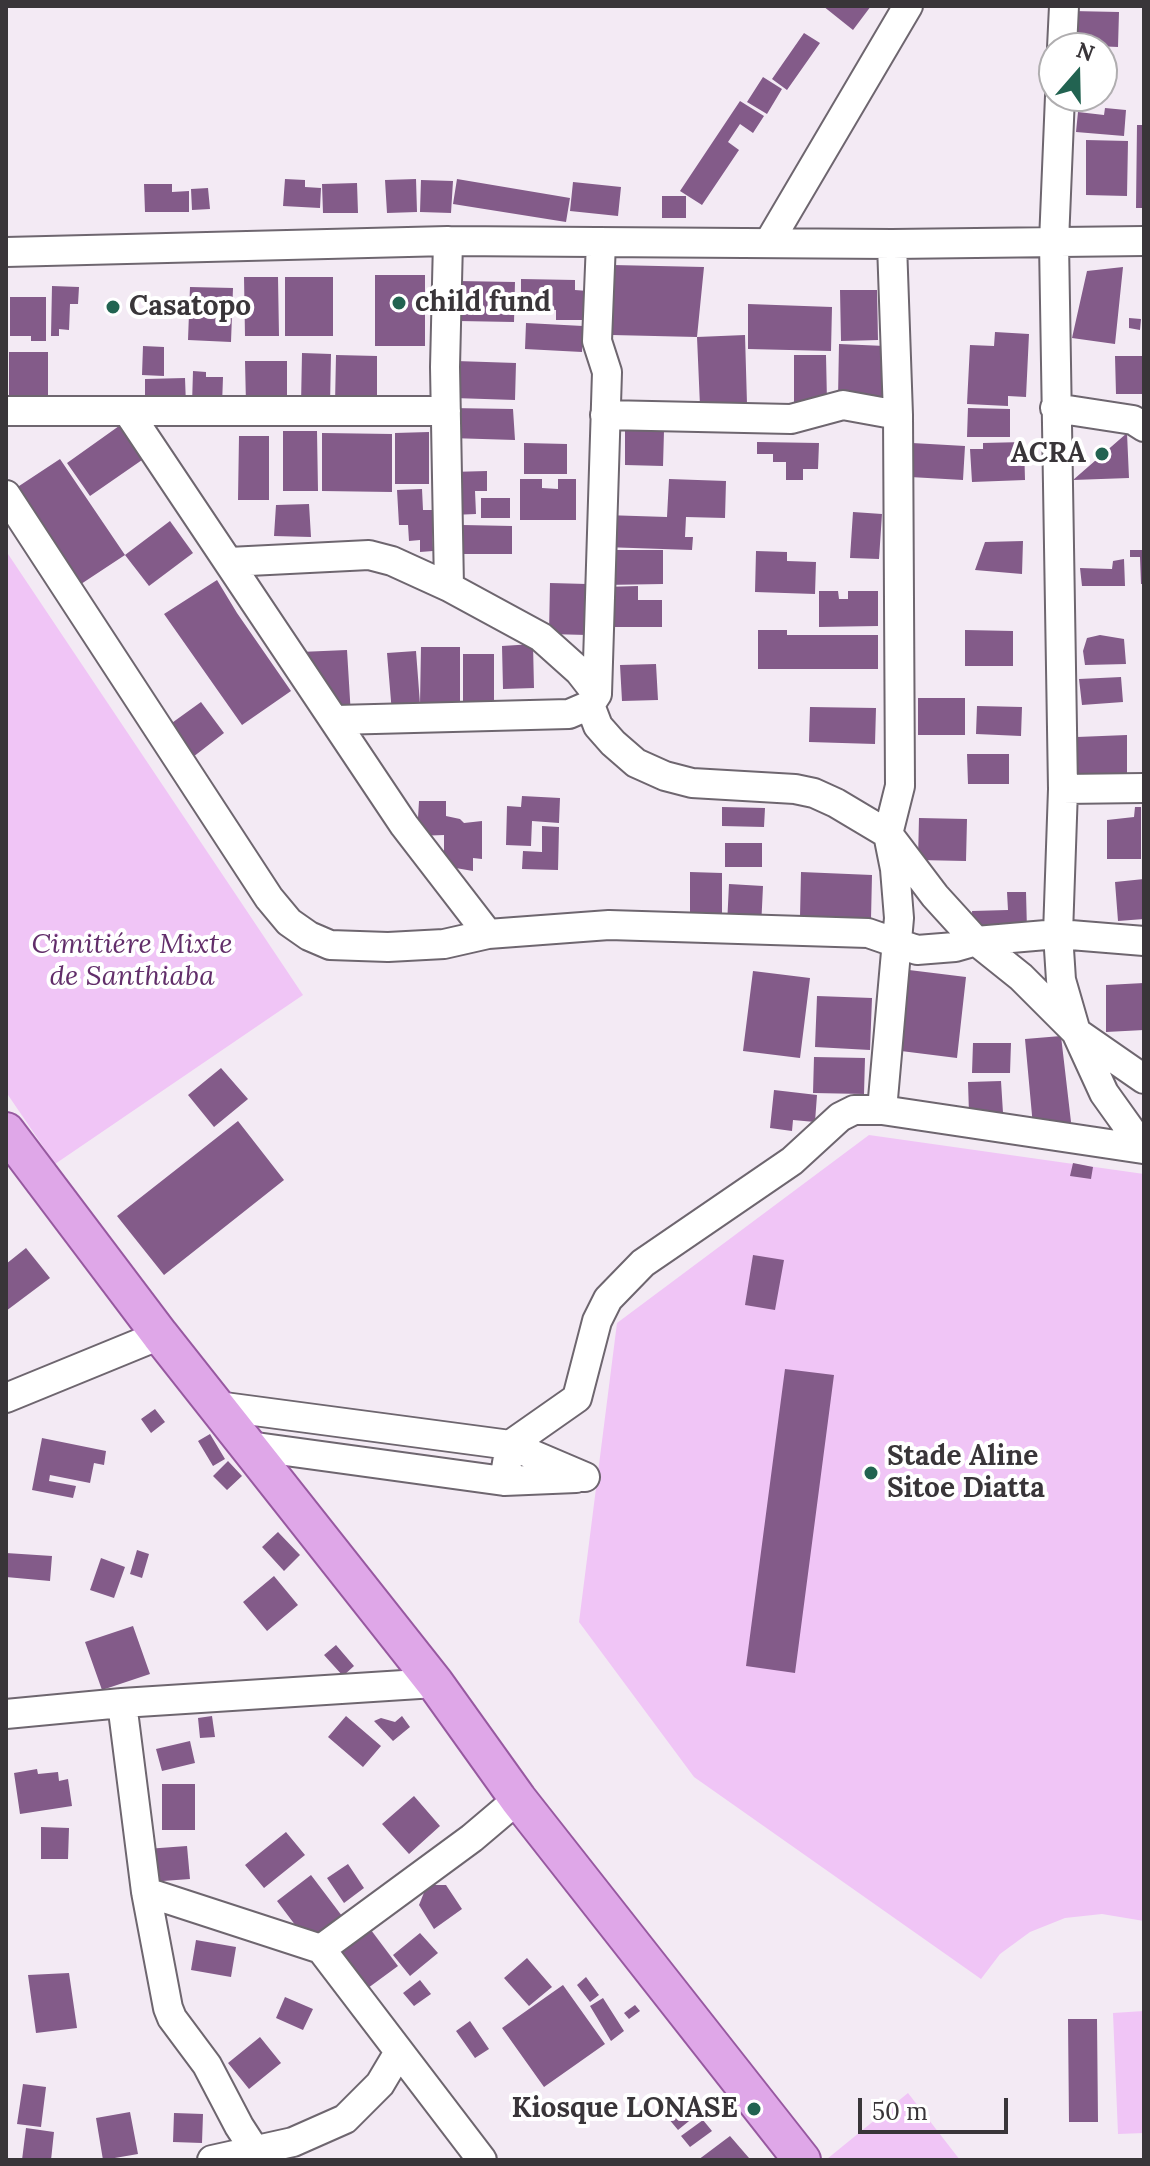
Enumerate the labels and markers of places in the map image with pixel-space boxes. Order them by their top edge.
place label: child fund [415,286,551,320]
place label: Casatopo [129,290,251,324]
marker: child fund [390,294,408,312]
marker: Casatopo [104,298,122,316]
place label: ACRA [1011,437,1086,471]
marker: ACRA [1093,445,1111,463]
place label: Stade Aline Sitoe Diatta [887,1440,1045,1506]
marker: Stade Aline Sitoe Diatta [862,1464,880,1482]
place label: Kiosque LONASE [511,2092,738,2126]
marker: Kiosque LONASE [745,2100,763,2118]

